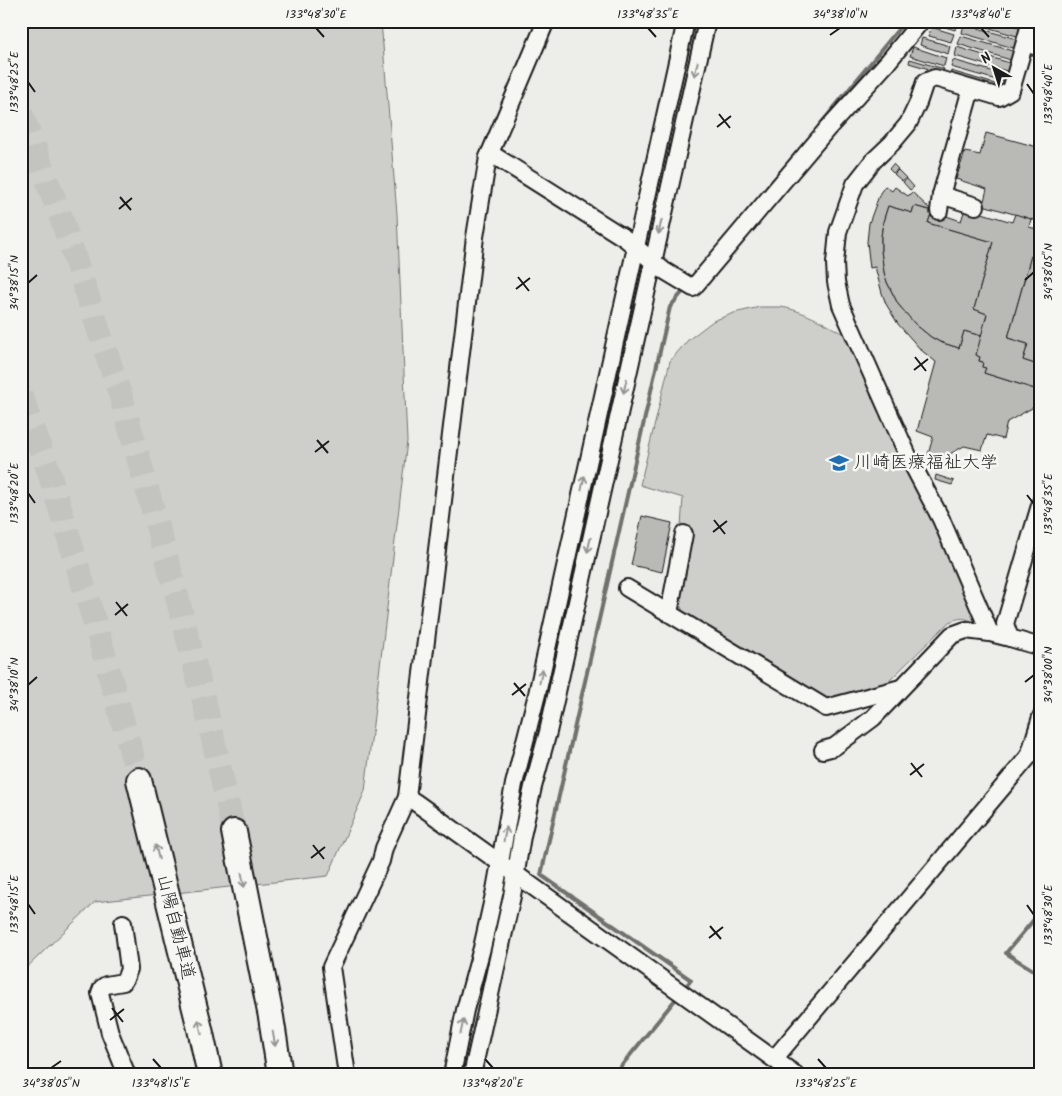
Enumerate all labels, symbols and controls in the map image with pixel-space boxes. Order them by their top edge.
text: 133°48'30"E [286,5,347,24]
text: 133°48'35"E [617,5,680,24]
text: 34°38'10"N [812,5,868,24]
text: 133°48'40"E [951,5,1012,24]
north arrow [970,42,1020,92]
text: N [976,47,997,70]
text: 133°48'25"E [5,50,24,113]
one-way arrow [691,60,700,76]
text: 133°48'40"E [1039,63,1058,124]
one-way arrow [655,219,664,235]
text: 34°38'05"N [1039,243,1058,301]
text: 34°38'15"N [5,255,24,311]
one-way arrow [620,377,629,393]
place label: 川崎医療福祉大学 [854,449,998,478]
school or university icon: 川崎医療福祉大学 [828,452,850,474]
text: 133°48'20"E [5,461,24,524]
text: 133°48'35"E [1039,472,1058,535]
one-way arrow [579,476,588,492]
one-way arrow [584,536,594,552]
text: 34°38'00"N [1039,646,1058,704]
text: 34°38'10"N [5,657,24,713]
one-way arrow [537,668,546,684]
one-way arrow [500,827,510,843]
one-way arrow [152,845,161,861]
street label: 山陽自動車道 [148,871,202,983]
one-way arrow [239,871,248,887]
text: 133°48'15"E [5,874,24,933]
text: 133°48'30"E [1039,884,1058,945]
one-way arrow [458,1019,467,1035]
one-way arrow [195,1020,204,1036]
one-way arrow [270,1031,280,1047]
text: 34°38'05"N [22,1074,80,1093]
text: 133°48'15"E [132,1074,191,1093]
text: 133°48'20"E [462,1074,525,1093]
text: 133°48'25"E [795,1074,858,1093]

